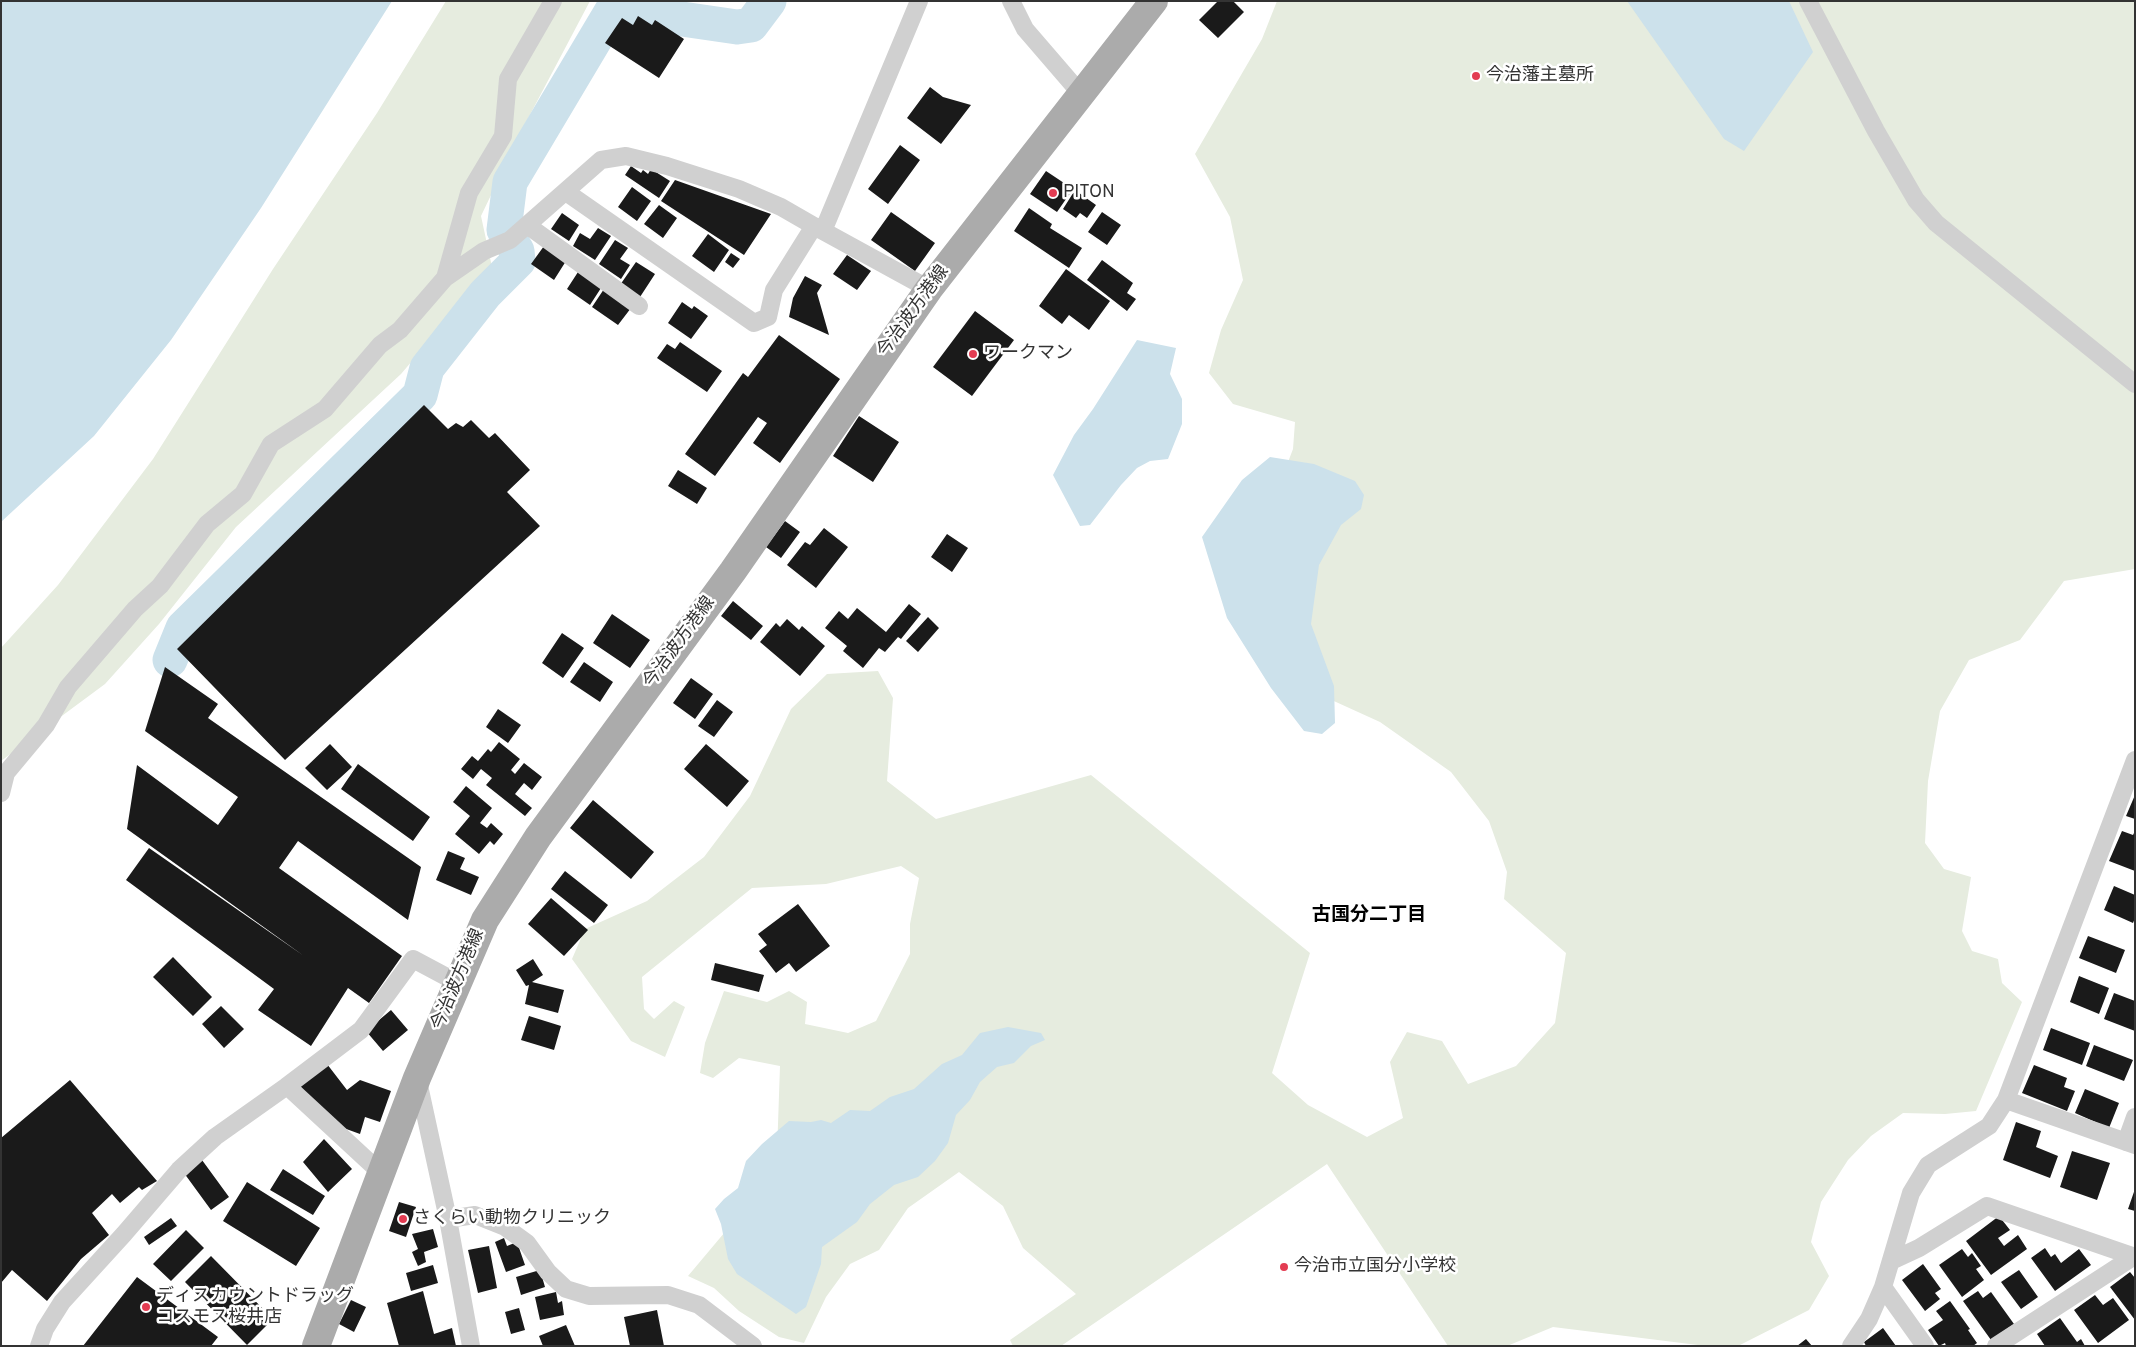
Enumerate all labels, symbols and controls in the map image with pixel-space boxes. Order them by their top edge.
place label: 今治藩主墓所 [1486,65,1594,87]
marker: 今治藩主墓所 [1470,70,1482,82]
place label: PITON [1063,182,1115,204]
marker: PITON [1047,187,1059,199]
street label: 今治波方港線 [874,262,954,362]
place label: ワークマン [983,343,1073,365]
marker: ワークマン [967,348,979,360]
street label: 今治波方港線 [640,593,720,693]
district label: 古国分二丁目 [1312,905,1426,927]
street label: 今治波方港線 [428,926,490,1034]
place label: さくらい動物クリニック [413,1208,611,1230]
marker: さくらい動物クリニック [397,1213,409,1225]
place label: 今治市立国分小学校 [1294,1256,1456,1278]
marker: 今治市立国分小学校 [1278,1261,1290,1273]
place label: ディスカウントドラッグ コスモス桜井店 [156,1286,354,1328]
marker: ディスカウントドラッグ コスモス桜井店 [140,1301,152,1313]

